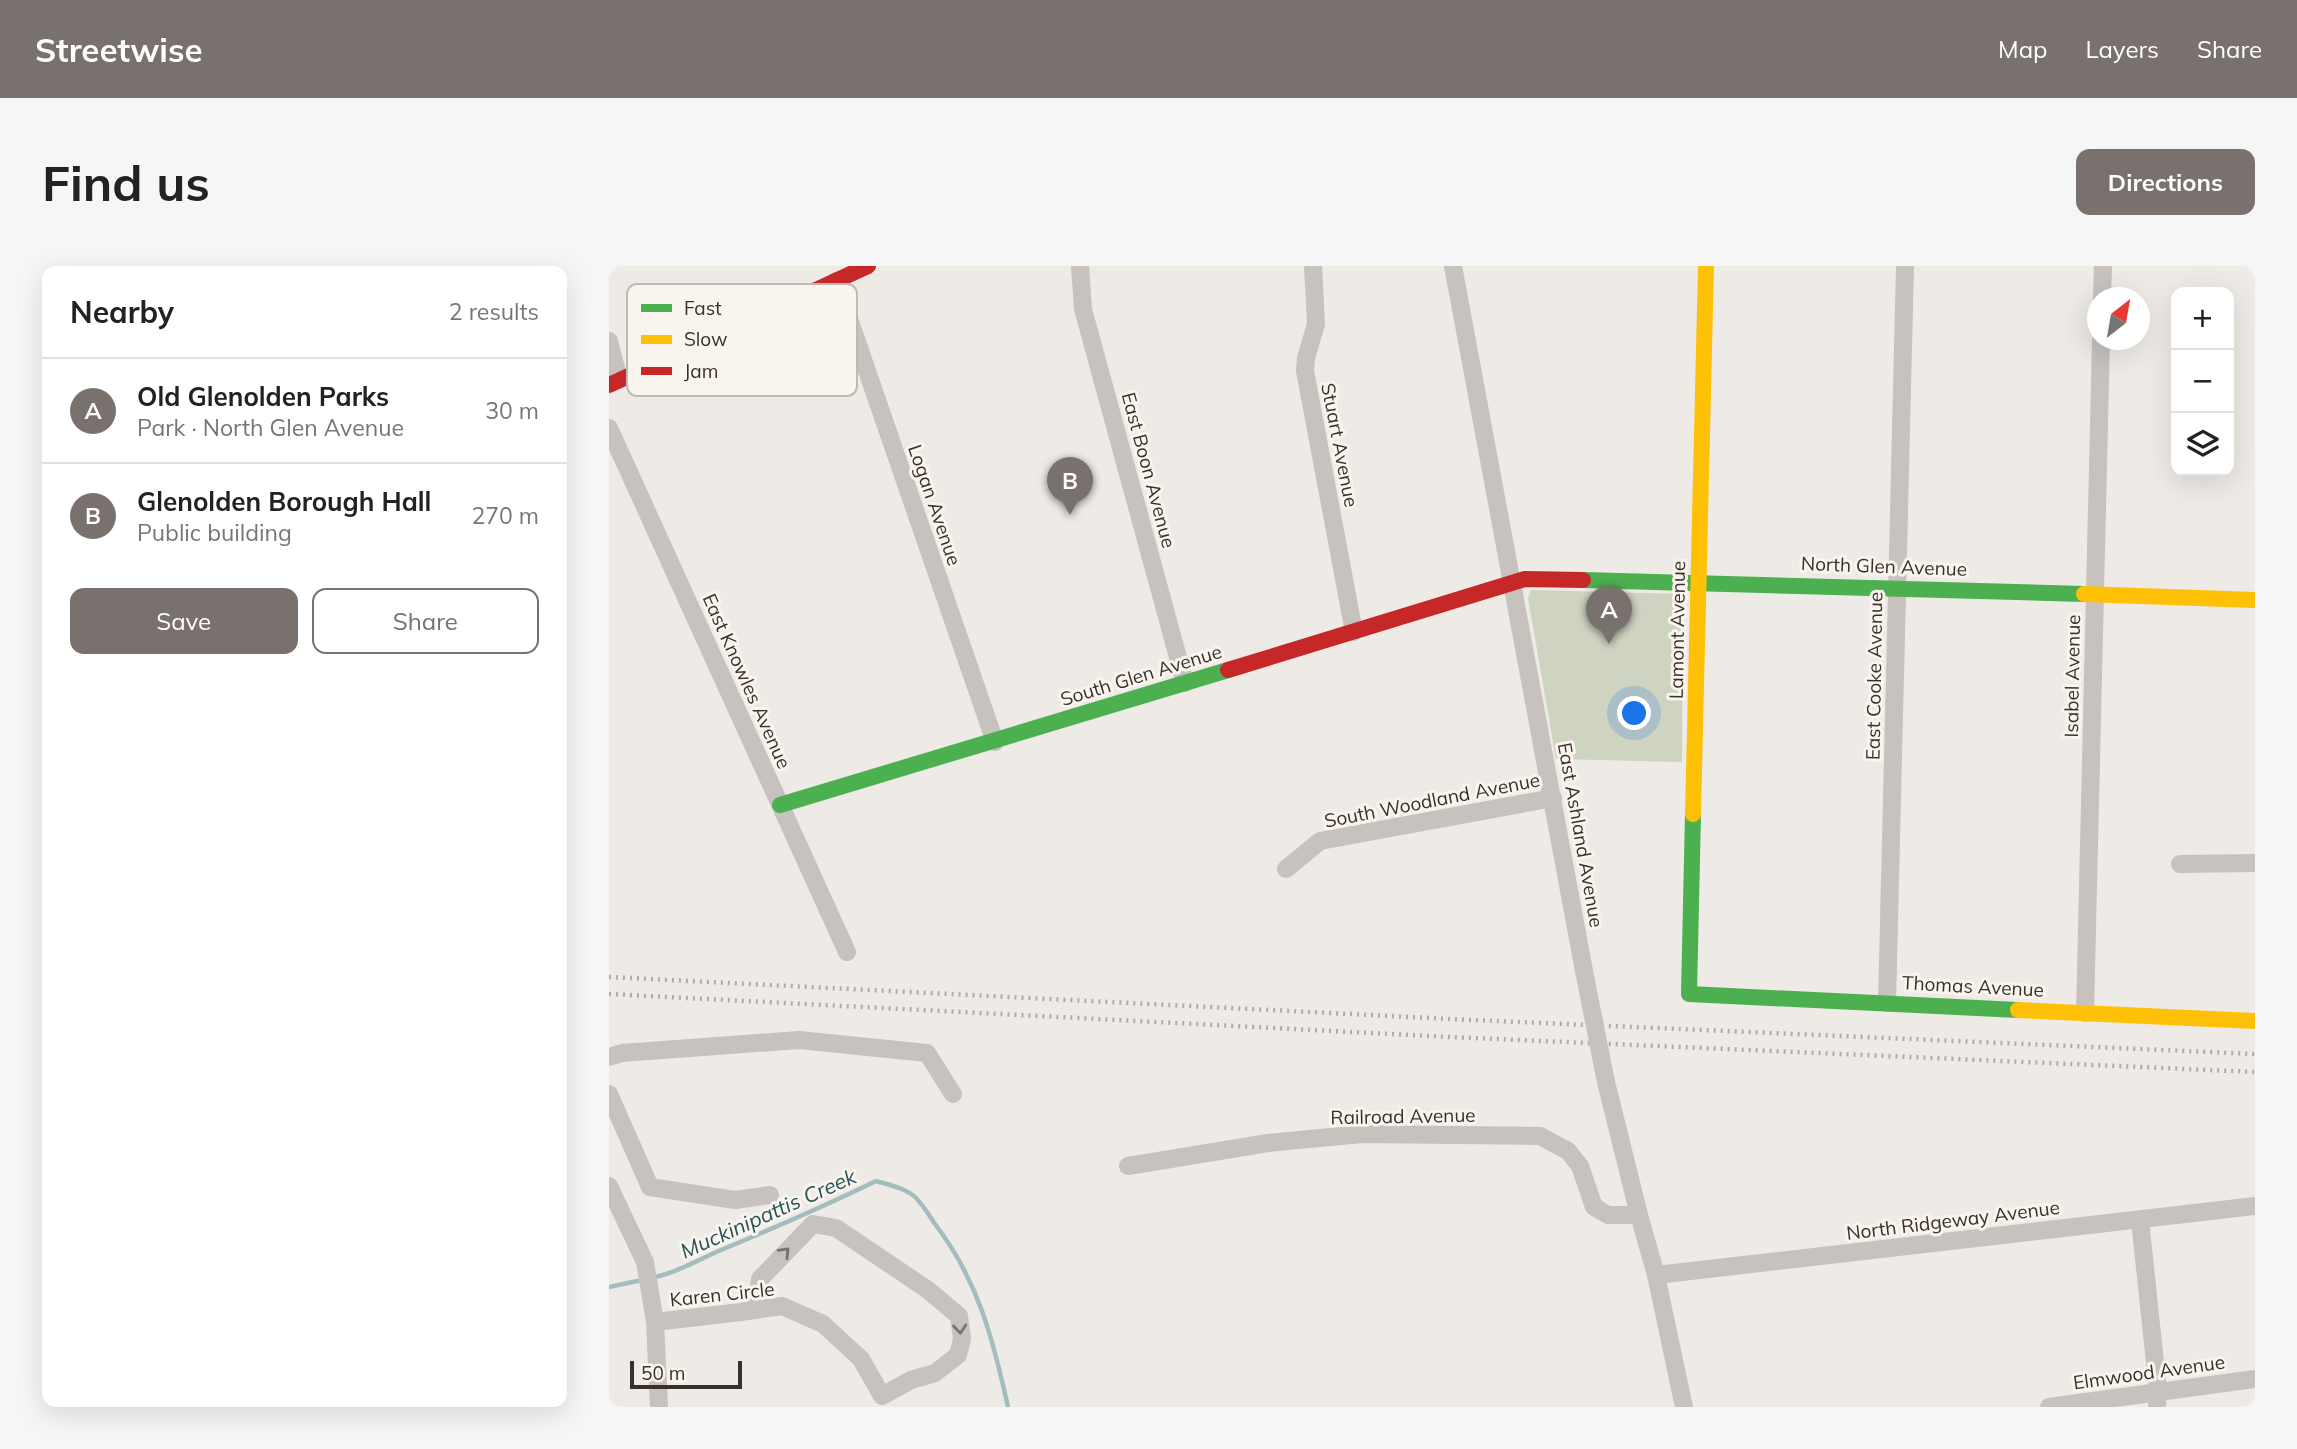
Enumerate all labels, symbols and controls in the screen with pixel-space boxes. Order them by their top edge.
text: Streetwise [35,29,203,70]
text: Map [1998,34,2047,64]
text: Layers [2085,34,2159,64]
text: Share [2197,34,2262,64]
button: Directions [2076,149,2255,215]
text: Find us [42,152,210,213]
legend [627,284,857,396]
north arrow [2087,287,2150,350]
map controls [2171,287,2234,476]
button: + [2171,287,2234,350]
text: Nearby [70,293,174,331]
text: Fast [684,296,722,320]
text: 2 results [449,297,539,326]
text: Slow [684,327,728,351]
button: − [2171,350,2234,413]
text: Jam [684,359,718,383]
text: Old Glenolden Parks [137,380,389,413]
street label: Stuart Avenue [1316,381,1364,509]
street label: East Boon Avenue [1117,389,1181,551]
text: A [84,396,102,425]
text: 30 m [485,396,539,425]
text: Park · North Glen Avenue [137,413,404,442]
button: layers [2171,413,2234,476]
street label: Logan Avenue [903,441,967,569]
pin: B [1047,457,1093,515]
text: Glenolden Borough Hall [137,485,431,518]
text: B [85,501,101,530]
text: 270 m [471,501,539,530]
text: Public building [137,518,292,547]
street label: North Glen Avenue [1801,551,1967,581]
street label: Lamont Avenue [1664,561,1690,699]
pin: A [1586,586,1632,644]
button: Save [70,588,298,654]
button: Share [312,588,539,654]
street label: East Knowles Avenue [698,590,796,772]
street label: East Cooke Avenue [1861,592,1887,760]
street label: Isabel Avenue [2059,614,2085,738]
street label: South Glen Avenue [1057,639,1225,711]
your location [1617,696,1651,730]
street label: East Ashland Avenue [1553,741,1609,929]
street label: South Woodland Avenue [1322,767,1542,833]
street label: Thomas Avenue [1901,970,2045,1002]
street label: Railroad Avenue [1330,1103,1476,1129]
water label: Muckinipattis Creek [676,1162,861,1263]
street label: North Ridgeway Avenue [1845,1195,2061,1245]
one-way arrow [777,1248,790,1261]
street label: Karen Circle [668,1277,776,1311]
one-way arrow [953,1323,968,1335]
street label: Elmwood Avenue [2072,1349,2226,1395]
scale bar [630,1358,742,1390]
text: 50 m [641,1361,685,1385]

